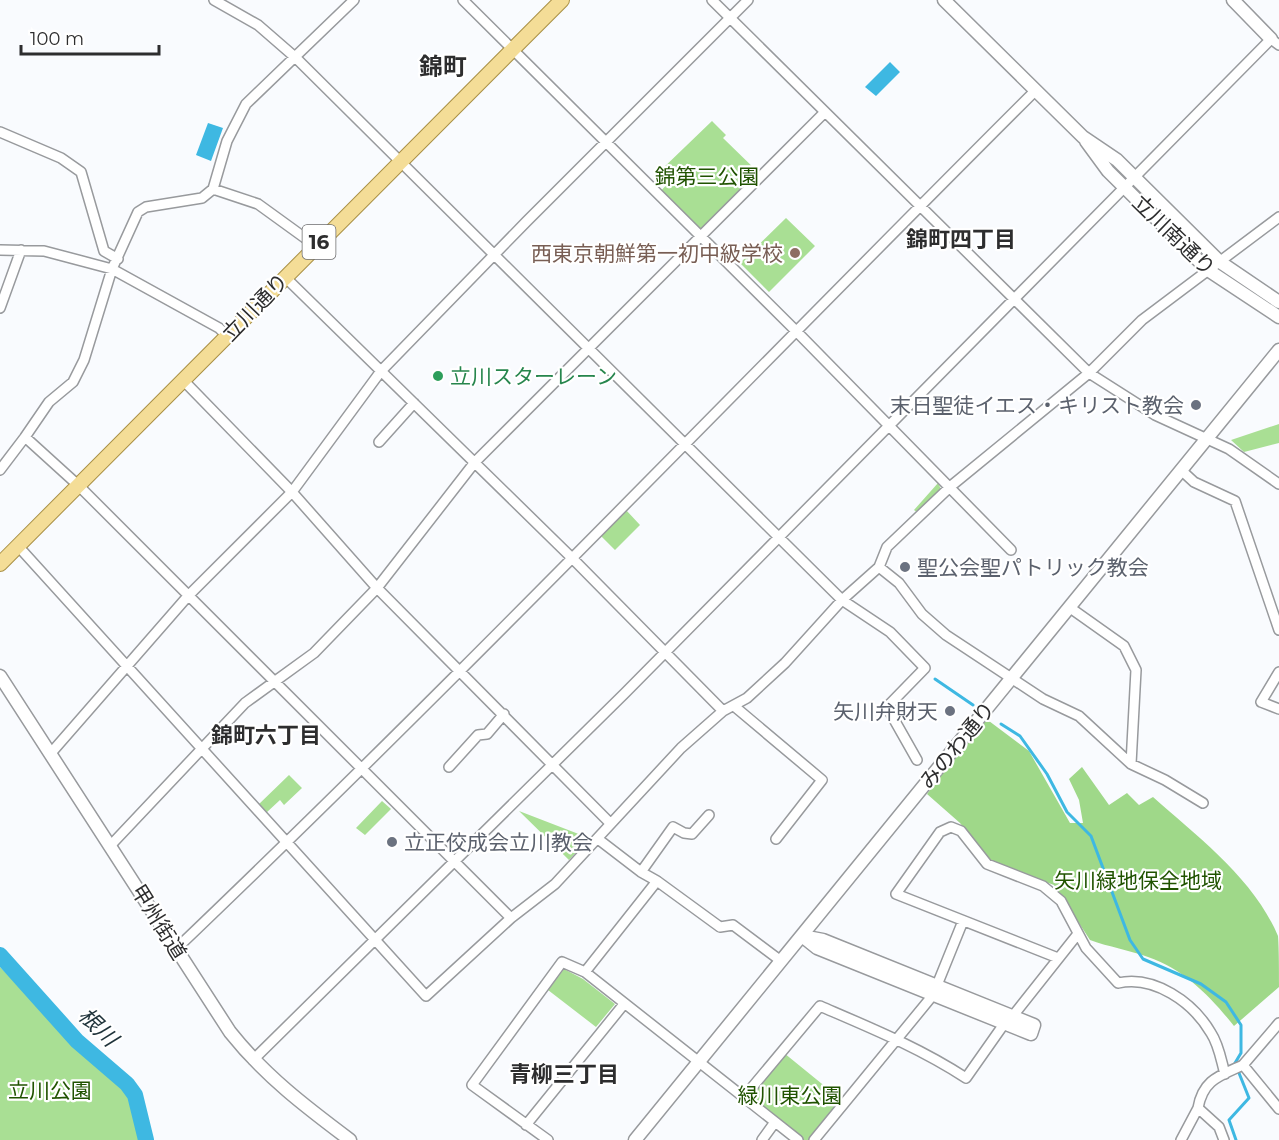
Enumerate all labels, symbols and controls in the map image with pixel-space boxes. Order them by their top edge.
scale bar [21,18,159,56]
text: 100 m [30,28,84,50]
district label: 錦町 [419,52,467,81]
park label: 錦第三公園 [655,164,760,189]
street label: 立川南通り [1128,190,1220,280]
road number: 16 [302,225,336,259]
district label: 錦町四丁目 [906,226,1016,253]
place label: 西東京朝鮮第一初中級学校 [531,241,783,266]
marker: 西東京朝鮮第一初中級学校 [788,246,802,260]
street label: 立川通り [217,268,293,346]
place label: 立川スターレーン [450,364,617,389]
marker: 立川スターレーン [431,369,445,383]
place label: 末日聖徒イエス・キリスト教会 [890,393,1184,418]
marker: 末日聖徒イエス・キリスト教会 [1189,398,1203,412]
place label: 聖公会聖パトリック教会 [917,555,1149,580]
marker: 聖公会聖パトリック教会 [898,560,912,574]
street label: みのわ通り [914,696,1000,794]
place label: 矢川弁財天 [833,699,938,724]
marker: 矢川弁財天 [943,704,957,718]
district label: 錦町六丁目 [211,722,321,749]
place label: 立正佼成会立川教会 [404,830,593,855]
marker: 立正佼成会立川教会 [385,835,399,849]
park label: 矢川緑地保全地域 [1054,868,1222,893]
street label: 甲州街道 [126,880,192,964]
water label: 根川 [73,1002,125,1053]
district label: 青柳三丁目 [509,1061,619,1088]
park label: 立川公園 [8,1078,92,1103]
park label: 緑川東公園 [738,1083,843,1108]

